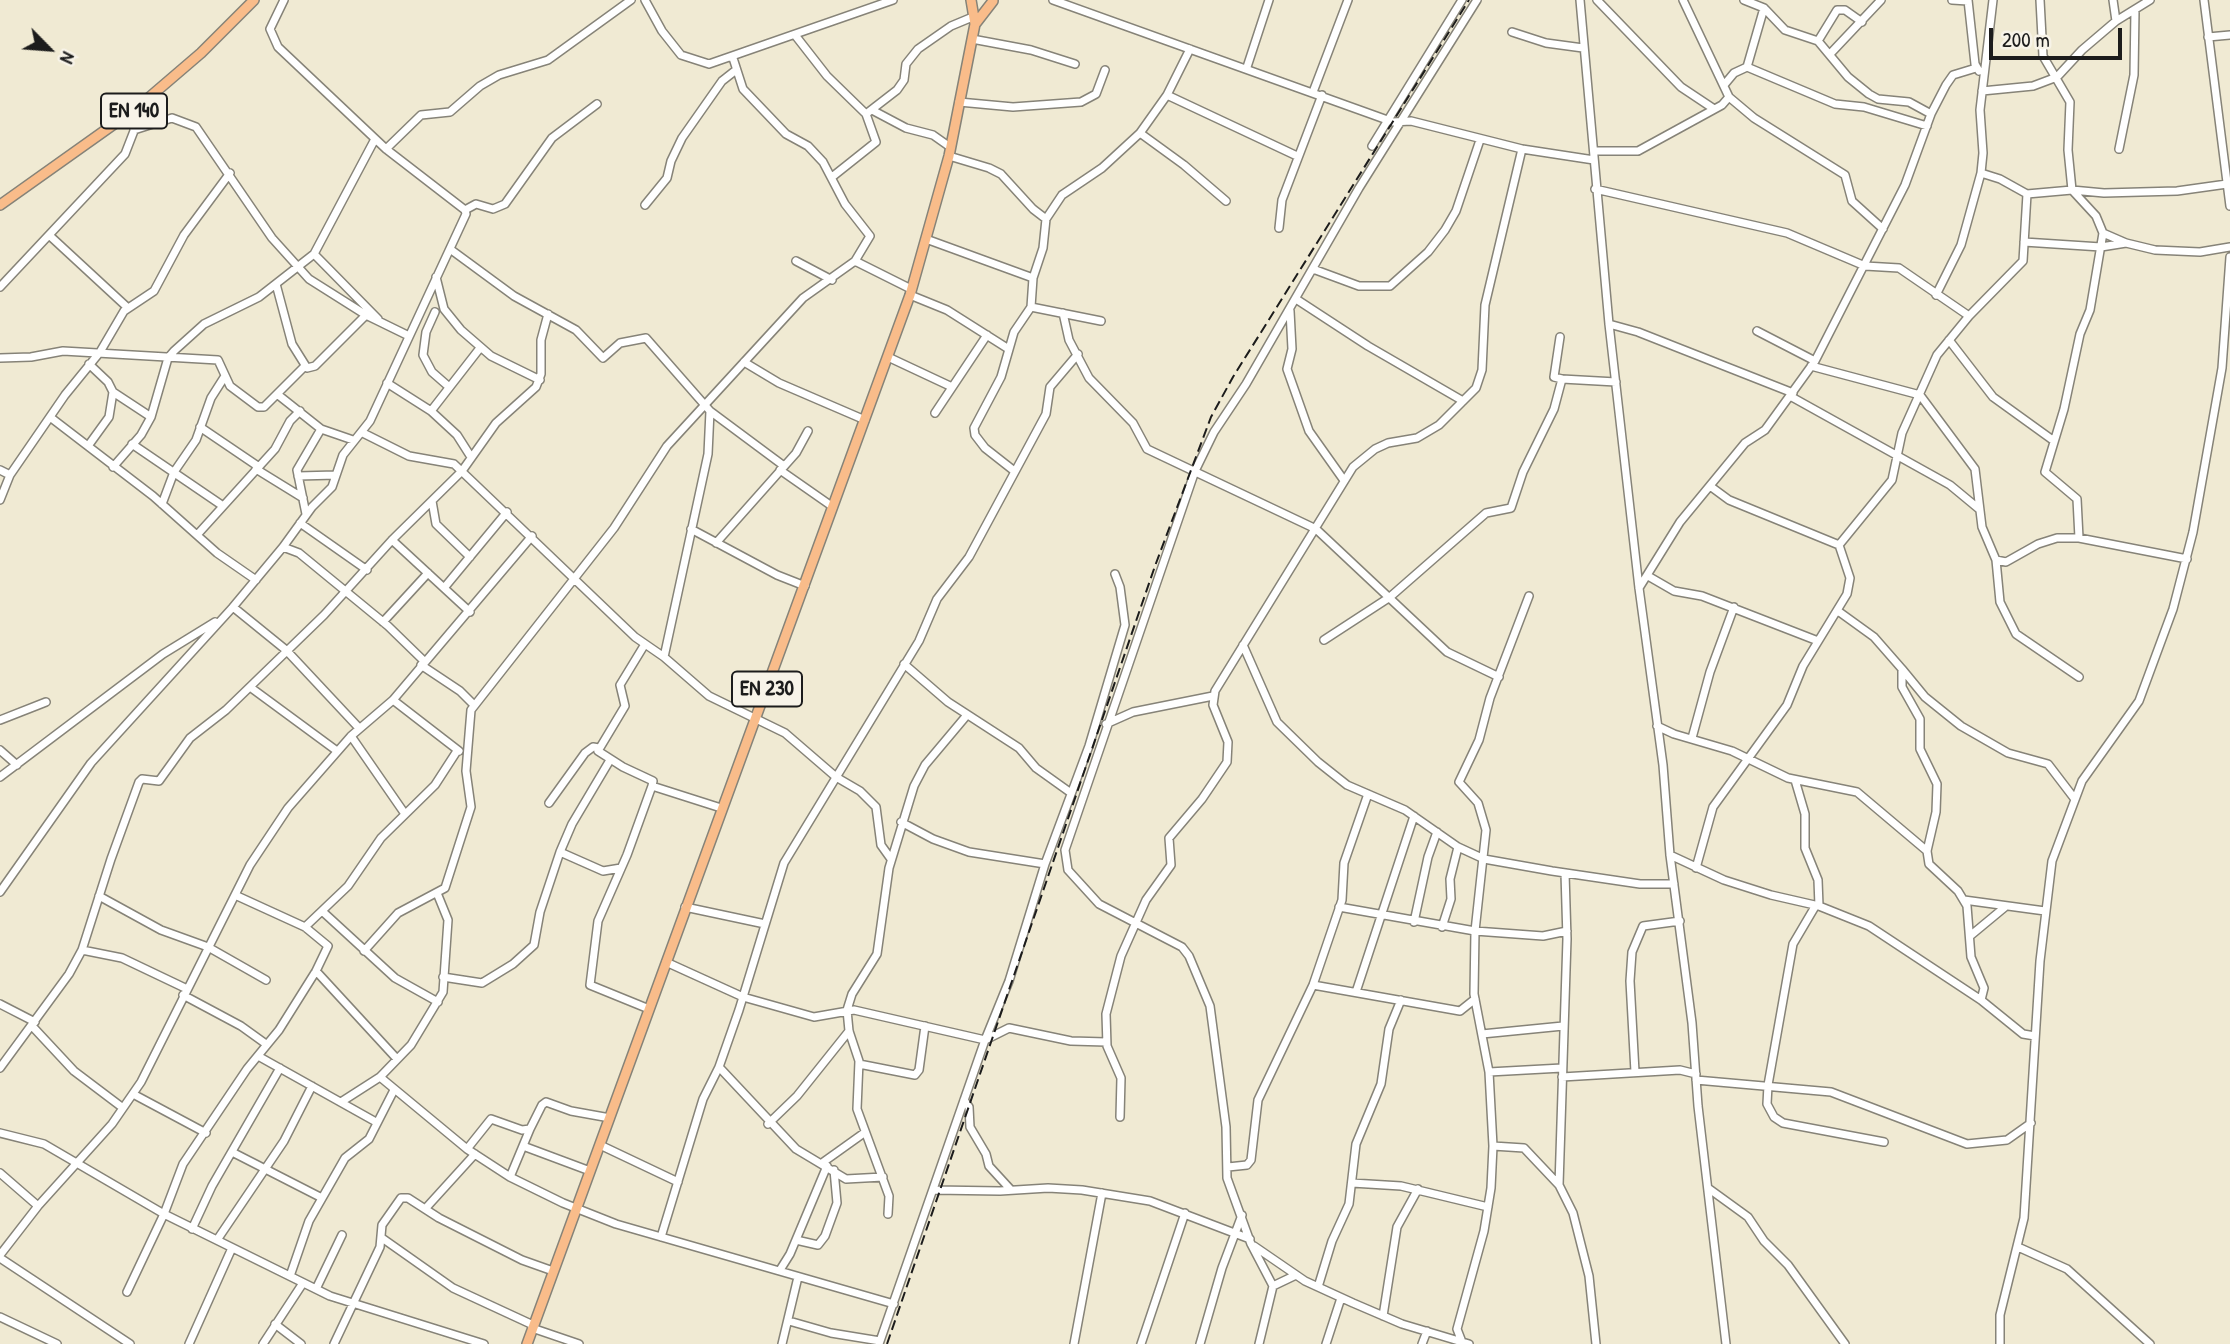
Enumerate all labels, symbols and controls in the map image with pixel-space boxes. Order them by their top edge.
north arrow [14,14,84,84]
scale bar [1992,14,2125,58]
text: 200 m [2002,25,2050,54]
text: N [54,48,82,68]
road number: EN 140 [101,94,167,128]
road number: EN 230 [732,672,802,706]

